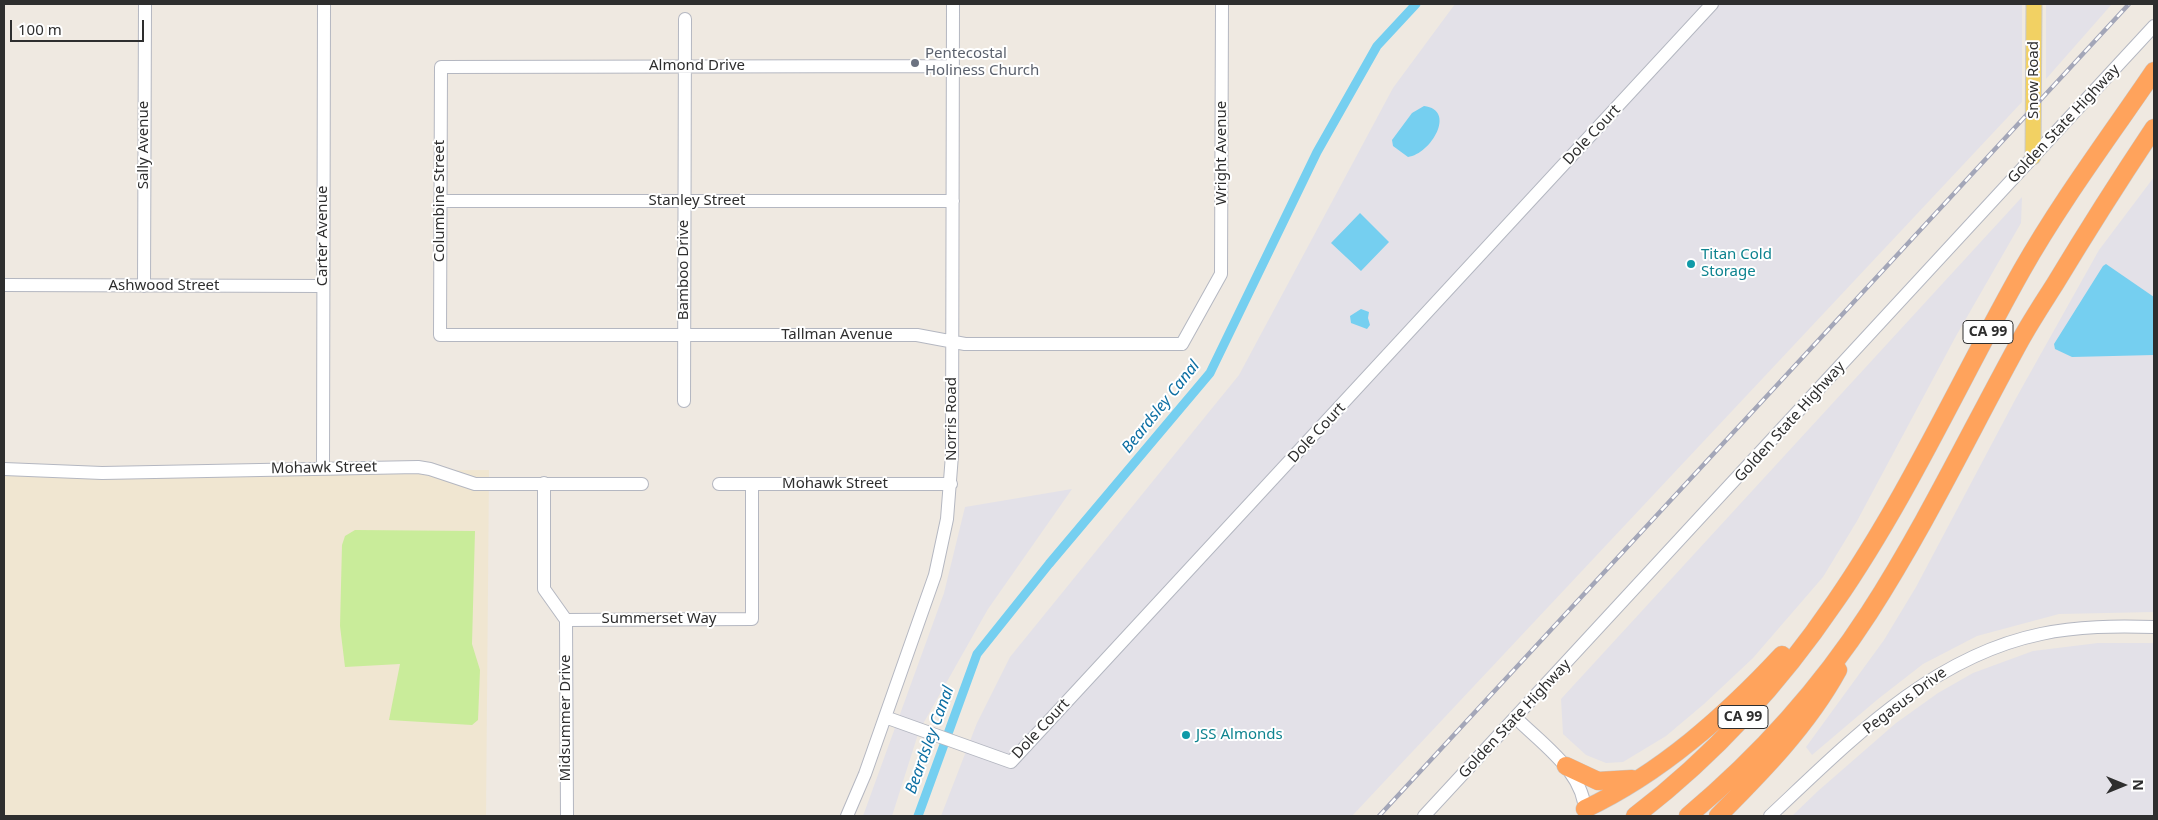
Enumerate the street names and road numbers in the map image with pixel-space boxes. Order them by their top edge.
street label: Snow Road [2025,41,2043,119]
street label: Almond Drive [649,57,745,75]
street label: Golden State Highway [2004,61,2124,187]
street label: Sally Avenue [135,101,153,189]
street label: Wright Avenue [1213,101,1231,205]
street label: Dole Court [1560,101,1624,169]
street label: Columbine Street [431,140,449,262]
street label: Carter Avenue [314,186,332,286]
street label: Stanley Street [649,192,745,210]
street label: Bamboo Drive [675,220,693,320]
street label: Ashwood Street [109,277,219,295]
road number: CA 99 [1963,321,2013,344]
street label: Tallman Avenue [781,326,893,344]
street label: Golden State Highway [1731,358,1849,486]
street label: Norris Road [943,377,961,461]
street label: Dole Court [1285,399,1349,467]
street label: Mohawk Street [271,458,377,478]
street label: Mohawk Street [782,475,888,493]
street label: Summerset Way [602,610,716,628]
street label: Midsummer Drive [557,655,575,781]
street label: Golden State Highway [1455,656,1575,782]
street label: Pegasus Drive [1860,664,1950,738]
street label: Dole Court [1009,695,1073,763]
road number: CA 99 [1718,706,1768,729]

